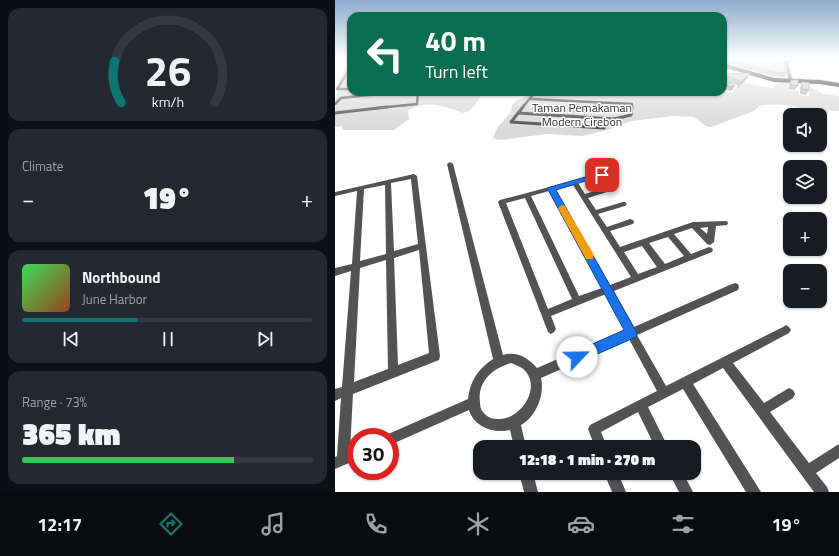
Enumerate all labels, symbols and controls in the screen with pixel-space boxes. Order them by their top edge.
text: 40 m [425,19,486,62]
icon: left [359,28,411,80]
text: 26 [144,38,191,101]
text: Turn left [425,58,488,85]
text: km/h [151,90,184,112]
park label: Taman Pemakaman Modern Cirebon [532,98,632,131]
map controls [783,108,827,308]
button: sound [783,108,827,152]
text: Climate [22,156,63,176]
pin [585,158,619,192]
button: layers [783,160,827,204]
icon: arrive [591,164,613,186]
text: 19° [143,175,192,221]
text: − [22,182,34,216]
text: + [301,182,313,216]
button: + [783,212,827,256]
button: − [783,264,827,308]
text: Northbound [82,266,161,289]
text: June Harbor [82,289,147,309]
icon: previous [60,328,82,350]
icon: pause [157,328,179,350]
icon: next [254,328,276,350]
position arrow [556,336,598,378]
text: Range · 73% [22,392,87,412]
text: 365 km [22,411,120,457]
speed limit sign: 30 [347,428,399,480]
text: 12:18 · 1 min · 270 m [519,448,655,471]
icon: directions [157,510,185,538]
icon: music [259,510,287,538]
icon: phone [362,510,390,538]
icon: climate [464,510,492,538]
icon: car [567,510,595,538]
icon: filters [669,510,697,538]
text: 12:17 [37,511,82,538]
text: 19° [771,511,802,538]

